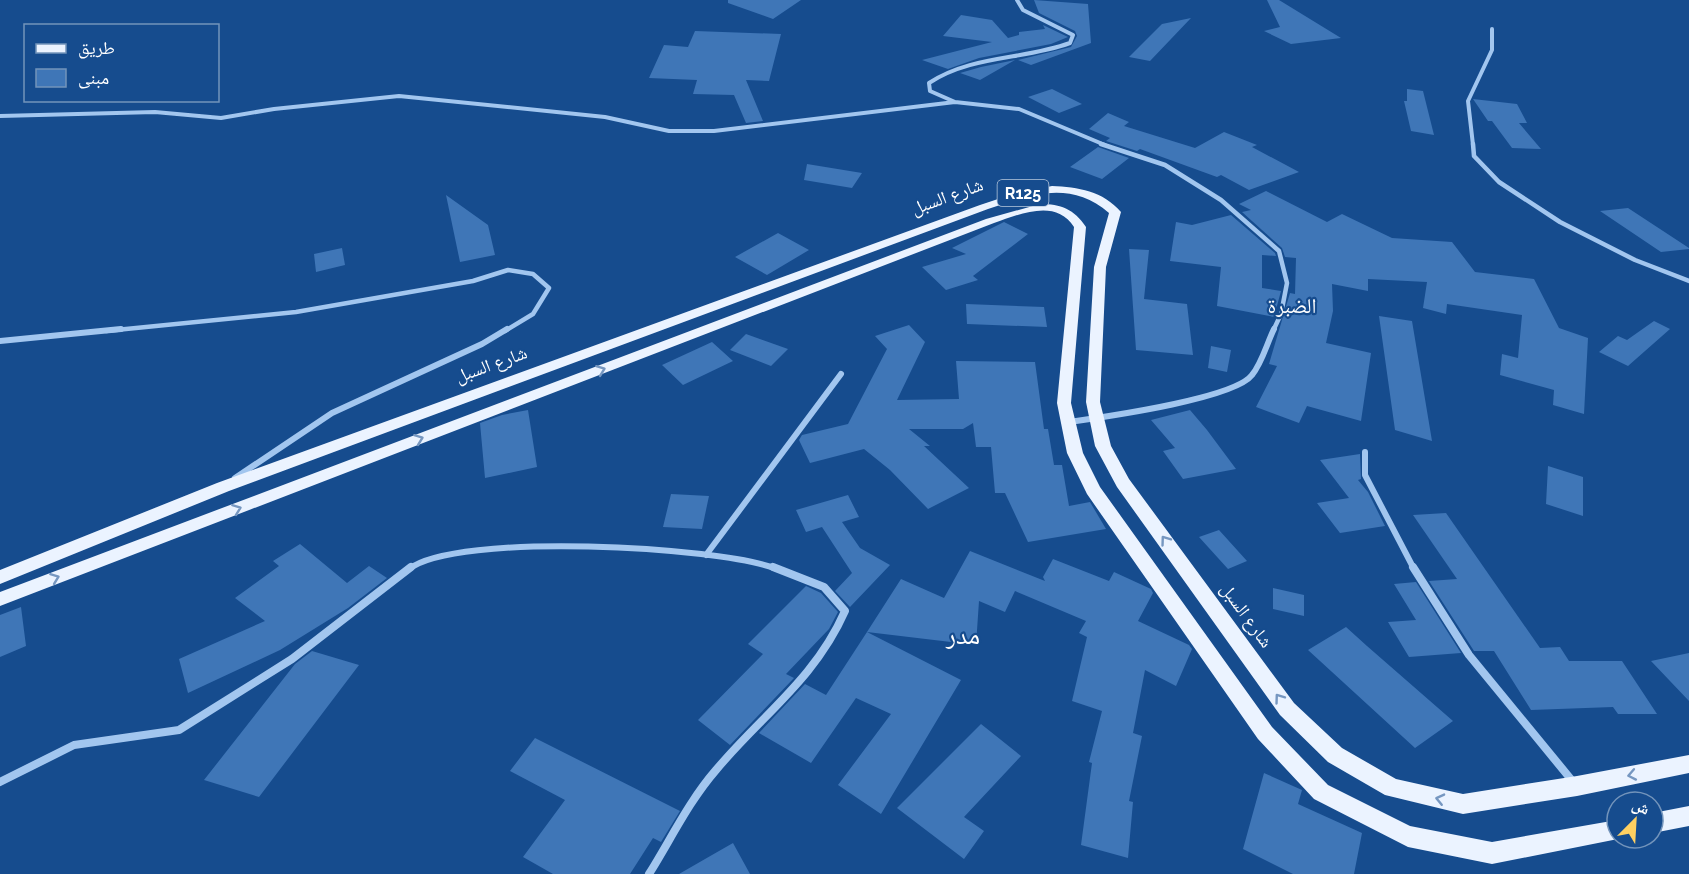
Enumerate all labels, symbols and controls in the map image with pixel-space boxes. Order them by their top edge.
legend [24,24,219,102]
text: طريق [78,37,115,59]
text: مبنى [78,67,109,89]
street label: شارع السبل [908,173,986,220]
road number: R125 [998,180,1048,206]
district label: الضبرة [1268,293,1316,318]
street label: شارع السبل [452,341,530,388]
one-way arrow [595,364,606,377]
one-way arrow [413,434,424,447]
one-way arrow [231,504,242,516]
one-way arrow [1161,536,1172,547]
one-way arrow [49,573,59,586]
street label: شارع السبل [1216,579,1277,652]
district label: مدر [945,620,980,650]
one-way arrow [1275,694,1286,705]
one-way arrow [1627,768,1637,781]
north arrow [1605,790,1665,850]
one-way arrow [1435,793,1445,806]
text: ش [1629,795,1653,819]

